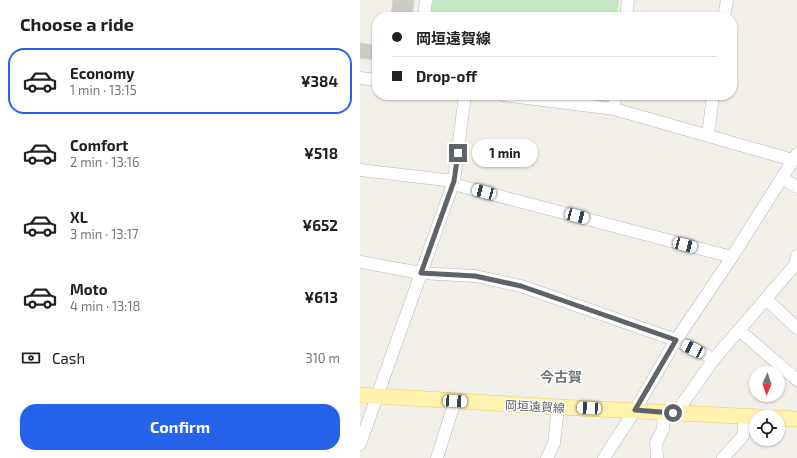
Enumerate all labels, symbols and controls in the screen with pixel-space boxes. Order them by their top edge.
text: Choose a ride [20,13,134,35]
text: 岡垣遠賀線 [416,29,491,47]
icon: car [22,63,58,99]
text: Economy [70,64,135,82]
text: Drop-off [416,67,477,85]
text: ¥384 [301,72,338,90]
text: 1 min · 13:15 [70,82,137,98]
icon: car [22,135,58,171]
text: Comfort [70,136,128,154]
callout: 1 min [472,139,538,167]
text: ¥518 [304,144,338,162]
route end [449,144,467,162]
text: 1 min [489,145,521,161]
text: 2 min · 13:16 [70,154,139,170]
car [471,183,497,201]
icon: car [22,207,58,243]
car [564,207,590,225]
text: XL [70,208,88,226]
text: ¥652 [302,216,338,234]
text: 3 min · 13:17 [70,226,138,242]
car [672,236,698,254]
icon: car [22,279,58,315]
text: Moto [70,280,108,298]
text: ¥613 [304,288,338,306]
text: 4 min · 13:18 [70,298,140,314]
car [680,338,706,360]
icon: cash [20,347,42,369]
text: Cash [52,349,85,367]
text: 310 m [305,350,340,366]
north arrow [749,366,785,402]
map controls [749,366,785,446]
district label: 今古賀 [540,368,582,385]
car [443,394,467,408]
street label: 岡垣遠賀線 [505,397,565,415]
car [577,401,601,415]
button: Confirm [20,404,340,450]
route start [664,404,682,422]
button: locate [749,410,785,446]

